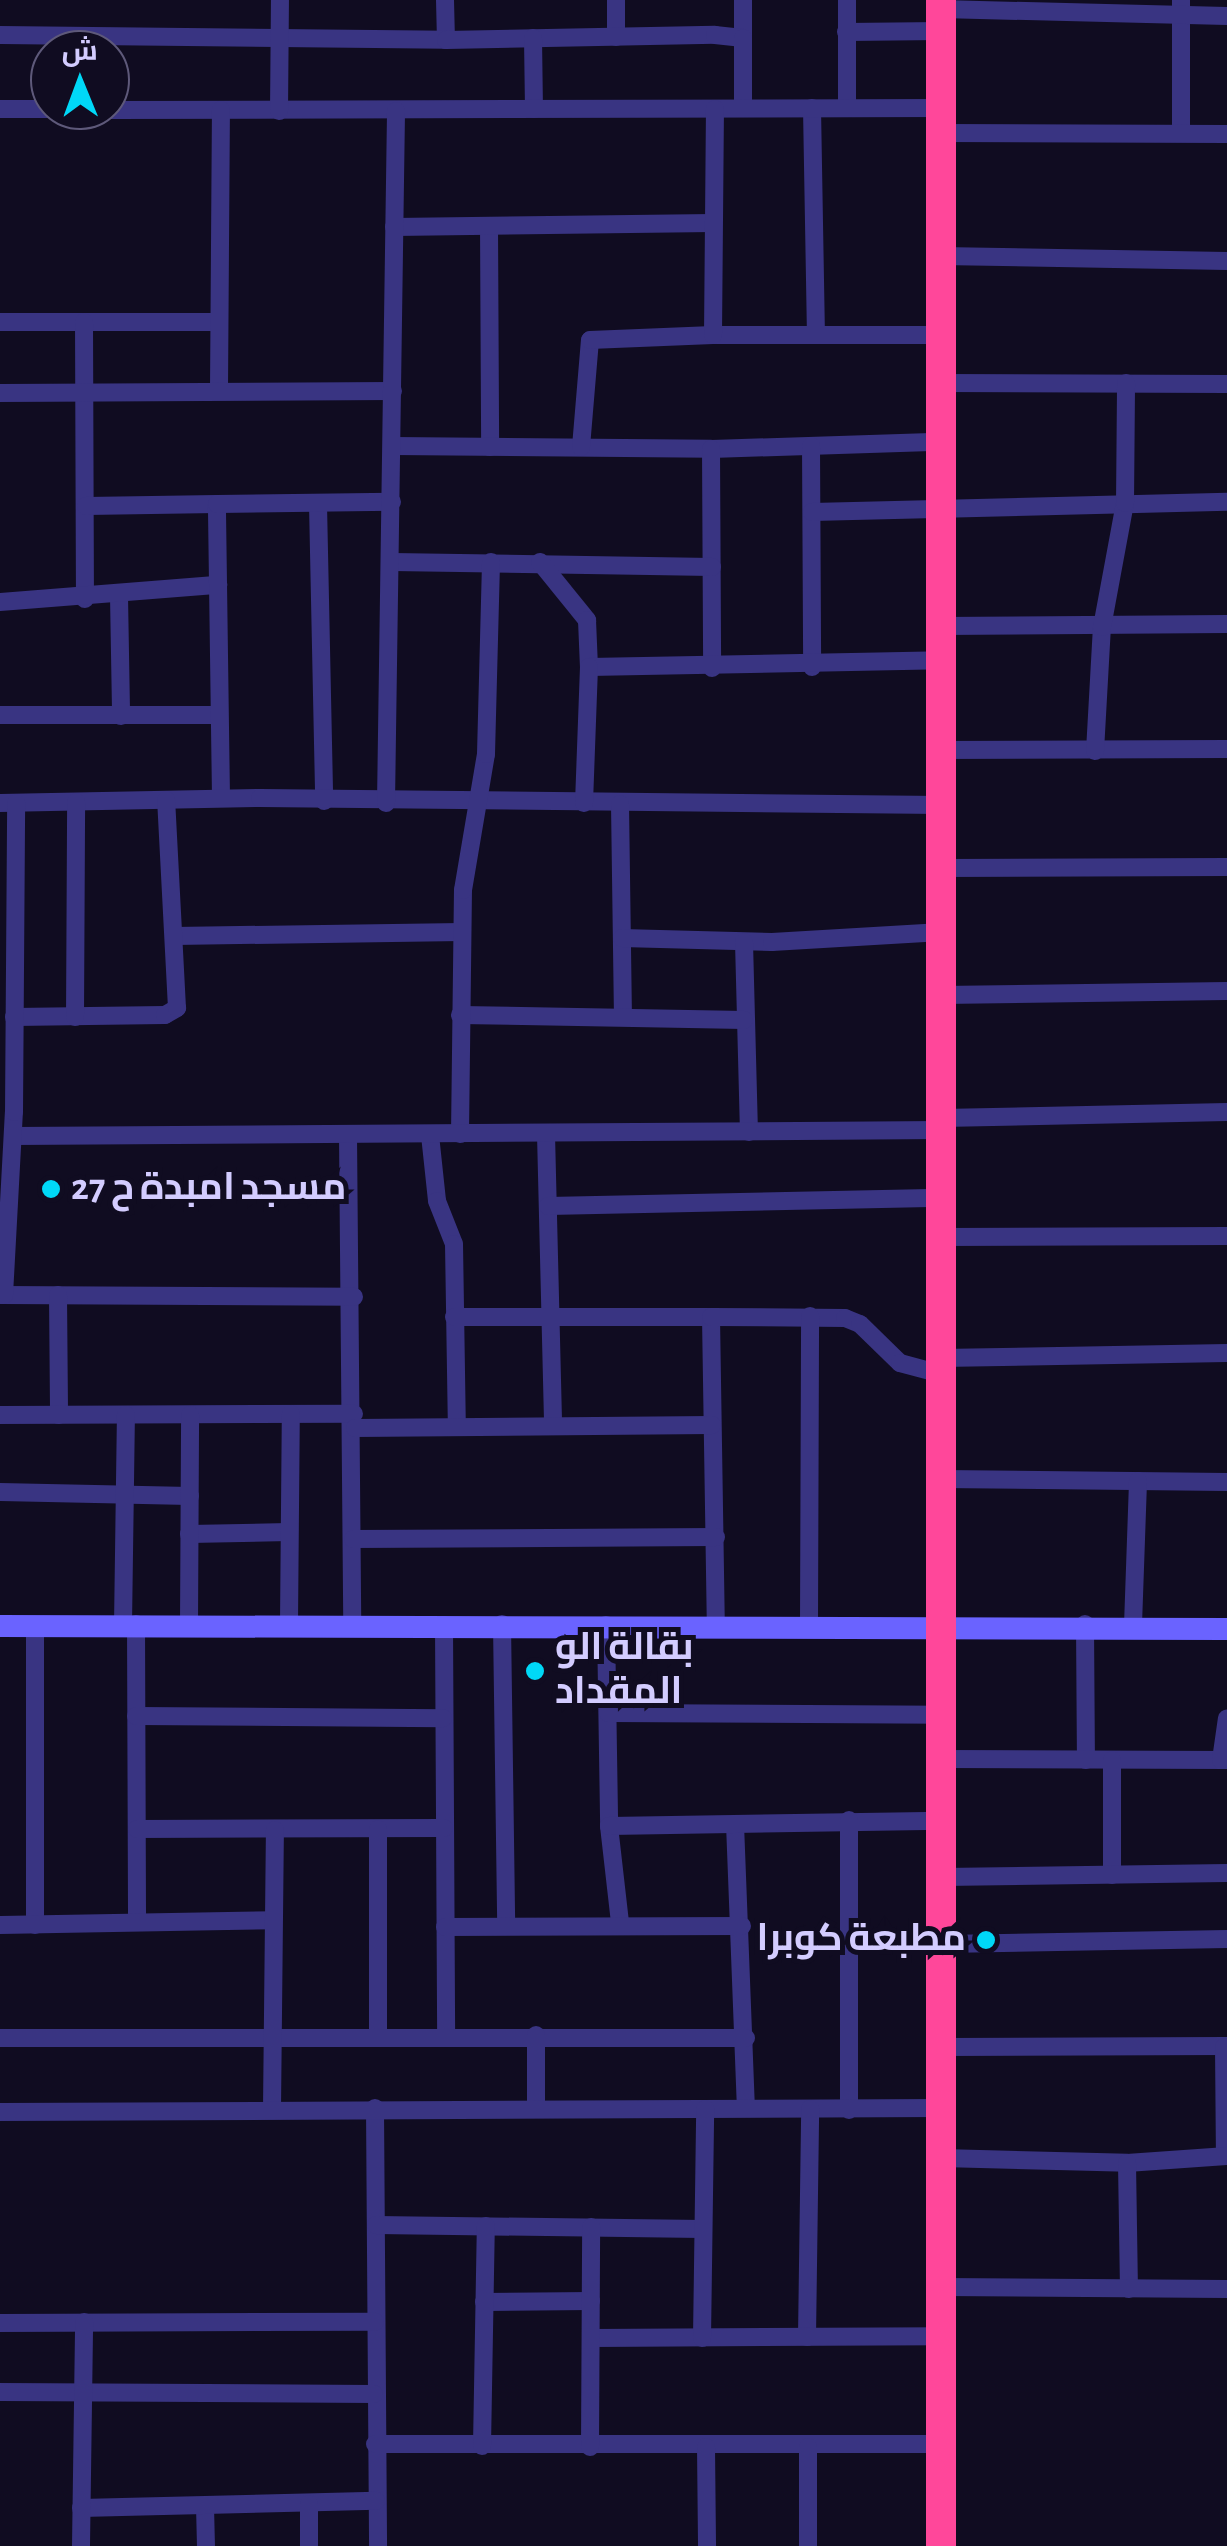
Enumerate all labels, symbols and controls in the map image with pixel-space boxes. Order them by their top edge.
north arrow [30,30,130,130]
text: ش [61,38,98,66]
place label: مسجد امبدة ح 27 [71,1166,346,1212]
marker: مسجد امبدة ح 27 [40,1178,62,1200]
place label: بقالة الو المقداد [555,1626,694,1716]
marker: بقالة الو المقداد [524,1660,546,1682]
place label: مطبعة كوبرا [757,1917,966,1963]
marker: مطبعة كوبرا [975,1929,997,1951]

